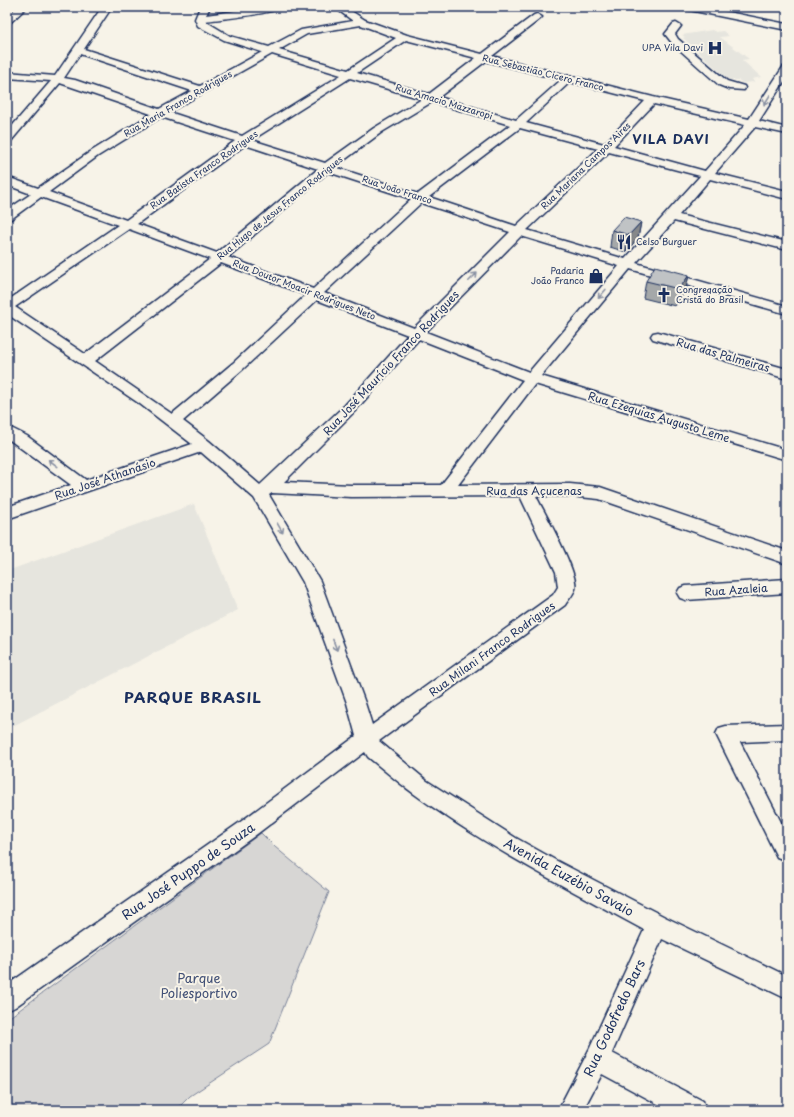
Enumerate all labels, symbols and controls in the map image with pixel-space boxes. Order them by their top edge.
hospital icon: UPA Vila Davi [706,39,724,57]
place label: UPA Vila Davi [642,40,703,54]
street label: Rua Sebastião Cicero Franco [481,50,605,94]
street label: Rua Maria Franco Rodrigues [121,66,234,140]
street label: Rua Amacio Mazzaropi [394,80,495,123]
one-way arrow [763,94,771,105]
street label: Rua Mariana Campos Aires [537,118,633,212]
street label: Rua Batista Franco Rodrigues [147,126,260,212]
district label: VILA DAVI [632,129,710,148]
street label: Rua Hugo de Jesus Franco Rodrigues [213,152,345,263]
street label: Rua João Franco [361,171,434,207]
restaurant icon: Celso Burguer [615,233,633,251]
place label: Celso Burguer [636,234,698,248]
street label: Rua Doutor Moacir Rodrigues Neto [231,255,378,323]
place label: Padaria João Franco [531,263,584,287]
shop icon: Padaria João Franco [587,267,605,285]
one-way arrow [468,272,478,282]
place label: Congregação Cristã do Brasil [676,282,744,306]
street label: Rua José Maurício Franco Rodrigues [319,286,463,439]
church icon: Congregação Cristã do Brasil [655,286,673,304]
one-way arrow [597,289,606,300]
street label: Rua das Palmeiras [674,333,772,376]
street label: Rua Ezequias Augusto Leme [586,387,732,446]
street label: Rua José Athanásio [52,453,158,504]
one-way arrow [47,459,58,467]
street label: Rua das Açucenas [486,482,582,499]
one-way arrow [276,521,284,533]
street label: Rua Azaleia [704,579,768,600]
street label: Rua Milani Franco Rodrigues [425,597,558,700]
one-way arrow [331,638,339,650]
district label: PARQUE BRASIL [124,685,262,708]
street label: Rua José Puppo de Souza [117,817,259,924]
street label: Avenida Euzébio Savaio [501,833,638,920]
street label: Rua Godofredo Bars [578,956,649,1079]
park label: Parque Poliesportivo [160,968,238,1002]

